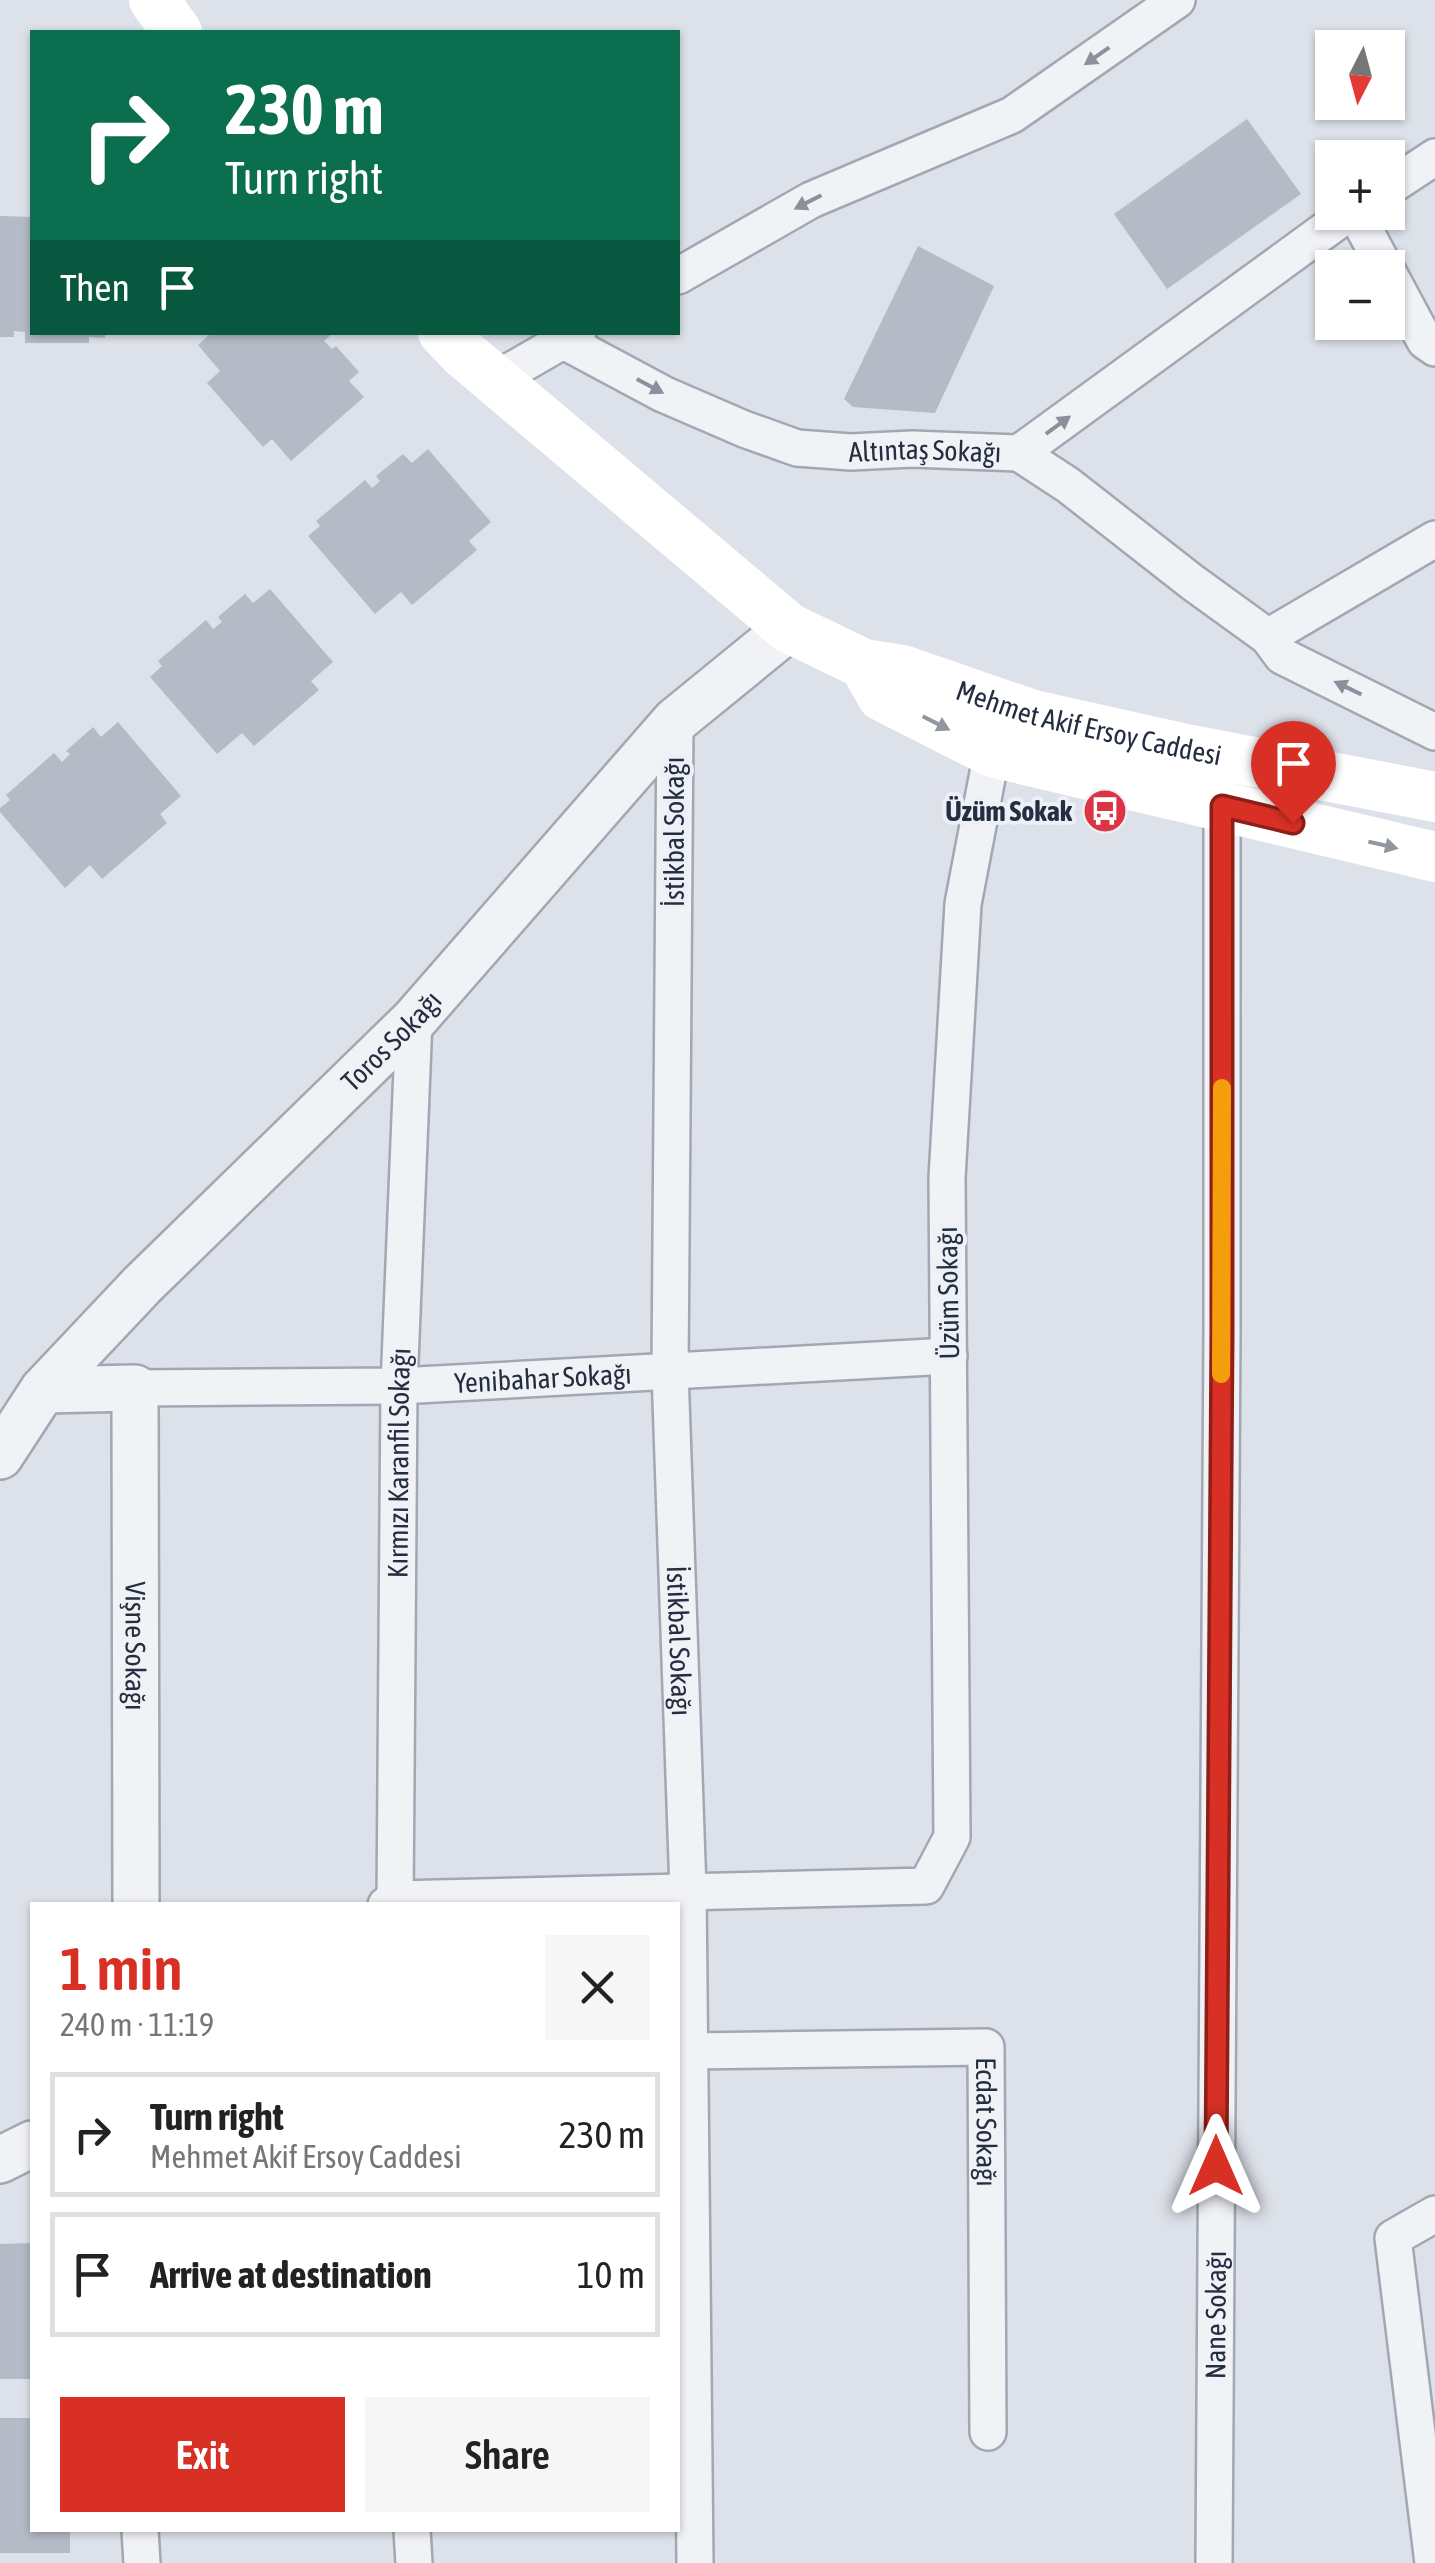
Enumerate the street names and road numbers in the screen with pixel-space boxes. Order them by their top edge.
street label: Altıntaş Sokağı [848,433,1002,468]
street label: Mehmet Akif Ersoy Caddesi [952,674,1224,771]
street label: İstikbal Sokağı [658,757,690,907]
street label: Toros Sokağı [335,985,448,1098]
street label: Üzüm Sokağı [931,1226,965,1360]
street label: Kırmızı Karanfil Sokağı [382,1347,417,1578]
street label: Yenibahar Sokağı [453,1357,632,1399]
street label: İstikbal Sokağı [661,1565,698,1716]
street label: Vişne Sokağı [119,1581,152,1711]
street label: Ecdat Sokağı [970,2057,1003,2187]
street label: Nane Sokağı [1199,2251,1232,2379]

